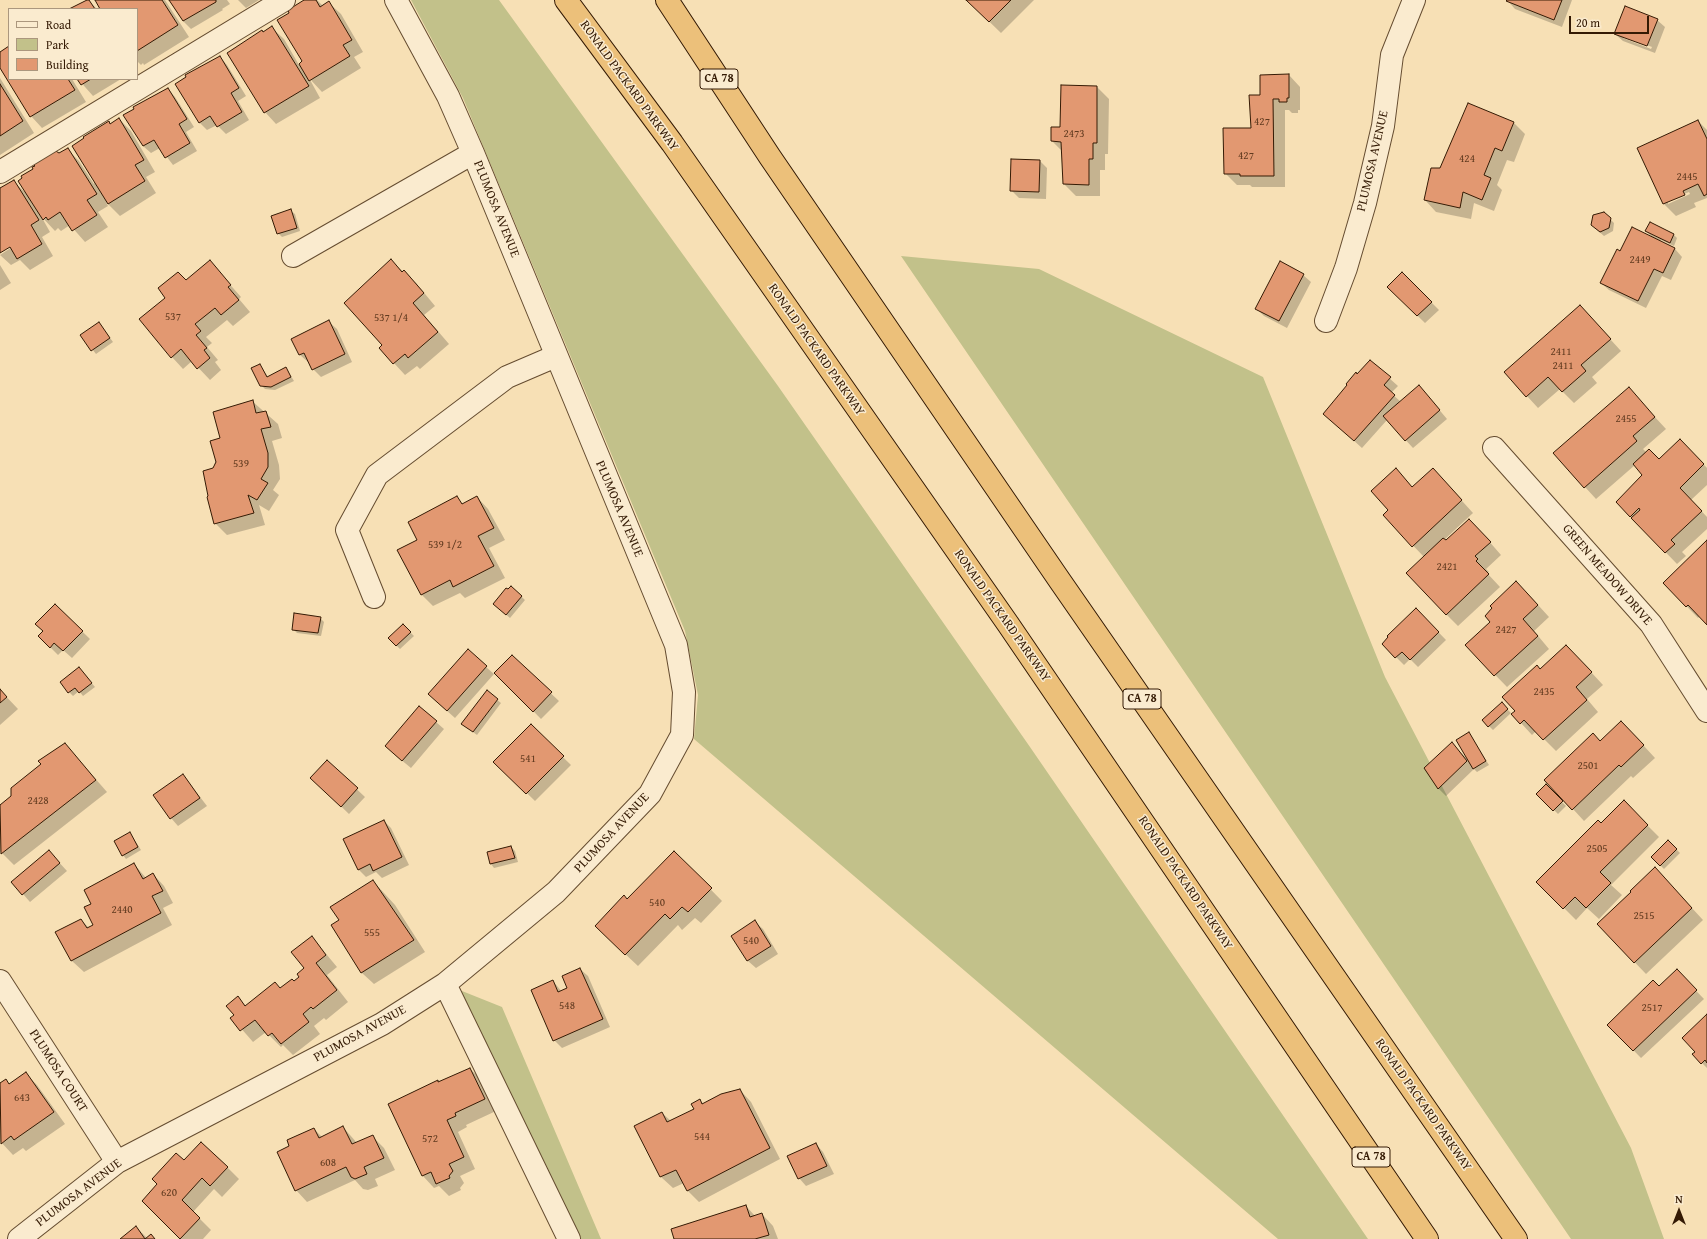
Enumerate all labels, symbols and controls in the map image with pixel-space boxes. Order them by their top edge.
legend [8,8,138,80]
scale bar [1571,8,1651,34]
text: 20 m [1576,14,1600,31]
text: Road [46,16,71,33]
street label: RONALD PACKARD PARKWAY [576,18,682,154]
text: Park [46,36,69,53]
text: Building [46,56,89,73]
road number: CA 78 [700,69,738,89]
street label: PLUMOSA AVENUE [1354,109,1392,213]
house number: 427 [1254,115,1270,129]
house number: 2473 [1063,127,1085,141]
house number: 427 [1238,149,1254,163]
house number: 424 [1459,152,1475,166]
street label: PLUMOSA AVENUE [469,158,523,260]
house number: 2445 [1676,170,1698,184]
house number: 2449 [1629,253,1651,267]
street label: RONALD PACKARD PARKWAY [764,281,868,419]
house number: 537 [165,310,181,324]
house number: 537 1/4 [374,311,408,325]
house number: 2411 [1550,345,1572,359]
house number: 2411 [1552,359,1574,373]
house number: 2455 [1615,412,1637,426]
house number: 539 [233,457,249,471]
street label: PLUMOSA AVENUE [592,458,646,560]
street label: GREEN MEADOW DRIVE [1559,521,1655,629]
house number: 539 1/2 [428,538,462,552]
street label: RONALD PACKARD PARKWAY [950,547,1054,685]
house number: 2421 [1436,560,1458,574]
house number: 2427 [1495,623,1517,637]
house number: 2435 [1533,685,1555,699]
road number: CA 78 [1123,689,1161,709]
house number: 541 [520,752,536,766]
house number: 2501 [1577,759,1599,773]
street label: PLUMOSA AVENUE [571,790,653,876]
house number: 2428 [27,794,49,808]
street label: RONALD PACKARD PARKWAY [1134,813,1236,953]
house number: 2505 [1586,842,1608,856]
house number: 540 [649,896,665,910]
house number: 2440 [111,903,133,917]
house number: 2515 [1633,909,1655,923]
house number: 555 [364,926,380,940]
house number: 540 [743,934,759,948]
house number: 548 [559,999,575,1013]
house number: 2517 [1641,1001,1663,1015]
street label: PLUMOSA AVENUE [311,1002,409,1066]
street label: PLUMOSA COURT [25,1027,91,1115]
street label: RONALD PACKARD PARKWAY [1371,1036,1475,1174]
house number: 643 [14,1091,30,1105]
house number: 544 [694,1130,710,1144]
house number: 572 [422,1132,438,1146]
road number: CA 78 [1352,1147,1390,1167]
street label: PLUMOSA AVENUE [33,1156,125,1230]
house number: 608 [320,1156,336,1170]
house number: 620 [161,1186,177,1200]
north arrow [1659,1191,1699,1231]
text: N [1675,1191,1683,1207]

